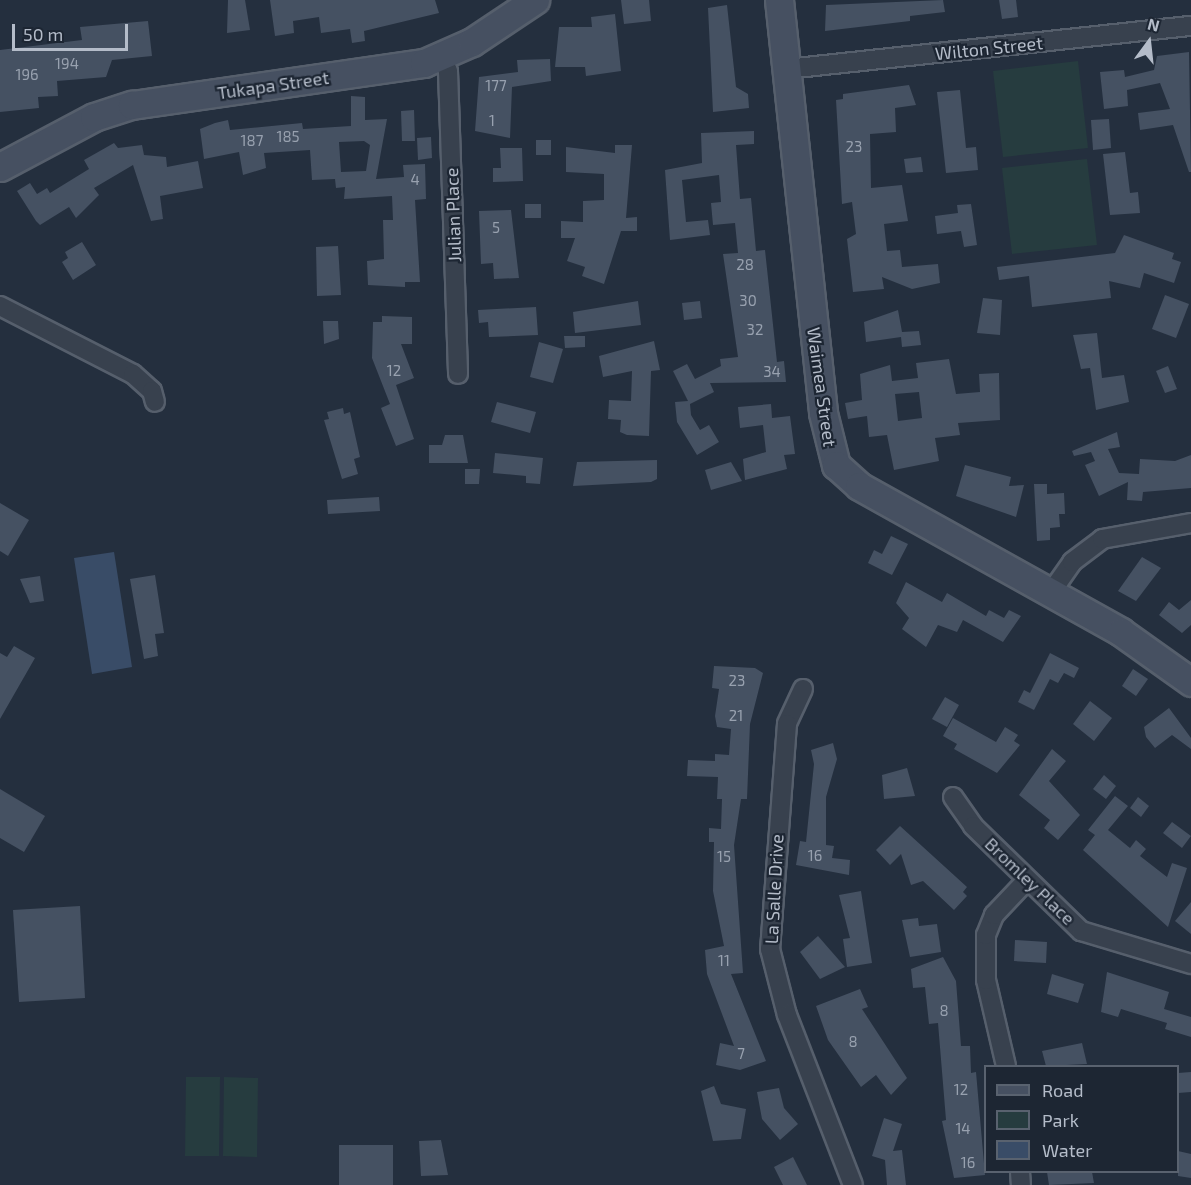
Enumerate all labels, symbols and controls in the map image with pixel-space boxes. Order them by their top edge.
scale bar [15,12,130,50]
north arrow [1119,12,1179,72]
text: N [1146,13,1162,35]
text: 50 m [23,23,63,45]
street label: Wilton Street [934,32,1044,64]
house number: 194 [55,55,79,73]
house number: 196 [15,66,39,84]
street label: Tukapa Street [216,66,330,104]
house number: 177 [485,77,507,95]
house number: 1 [489,112,495,130]
house number: 185 [276,128,300,146]
house number: 187 [241,132,263,150]
house number: 23 [846,138,862,156]
street label: Julian Place [441,167,465,263]
house number: 4 [410,171,420,189]
house number: 5 [492,219,500,237]
house number: 28 [736,256,754,274]
house number: 30 [739,292,757,310]
house number: 32 [747,321,763,339]
street label: Waimea Street [803,326,841,448]
house number: 12 [387,362,401,380]
house number: 34 [763,363,781,381]
house number: 23 [729,672,745,690]
house number: 21 [729,707,743,725]
street label: La Salle Drive [760,833,788,945]
street label: Bromley Place [980,833,1080,929]
house number: 16 [808,847,822,865]
house number: 15 [717,848,731,866]
house number: 11 [718,952,730,970]
house number: 8 [939,1002,949,1020]
house number: 8 [848,1033,858,1051]
house number: 7 [737,1045,745,1063]
legend [984,1065,1179,1173]
text: Road [1042,1079,1083,1101]
house number: 12 [954,1081,968,1099]
text: Park [1042,1109,1079,1131]
house number: 14 [955,1120,971,1138]
text: Water [1042,1139,1092,1161]
house number: 16 [961,1154,975,1172]

